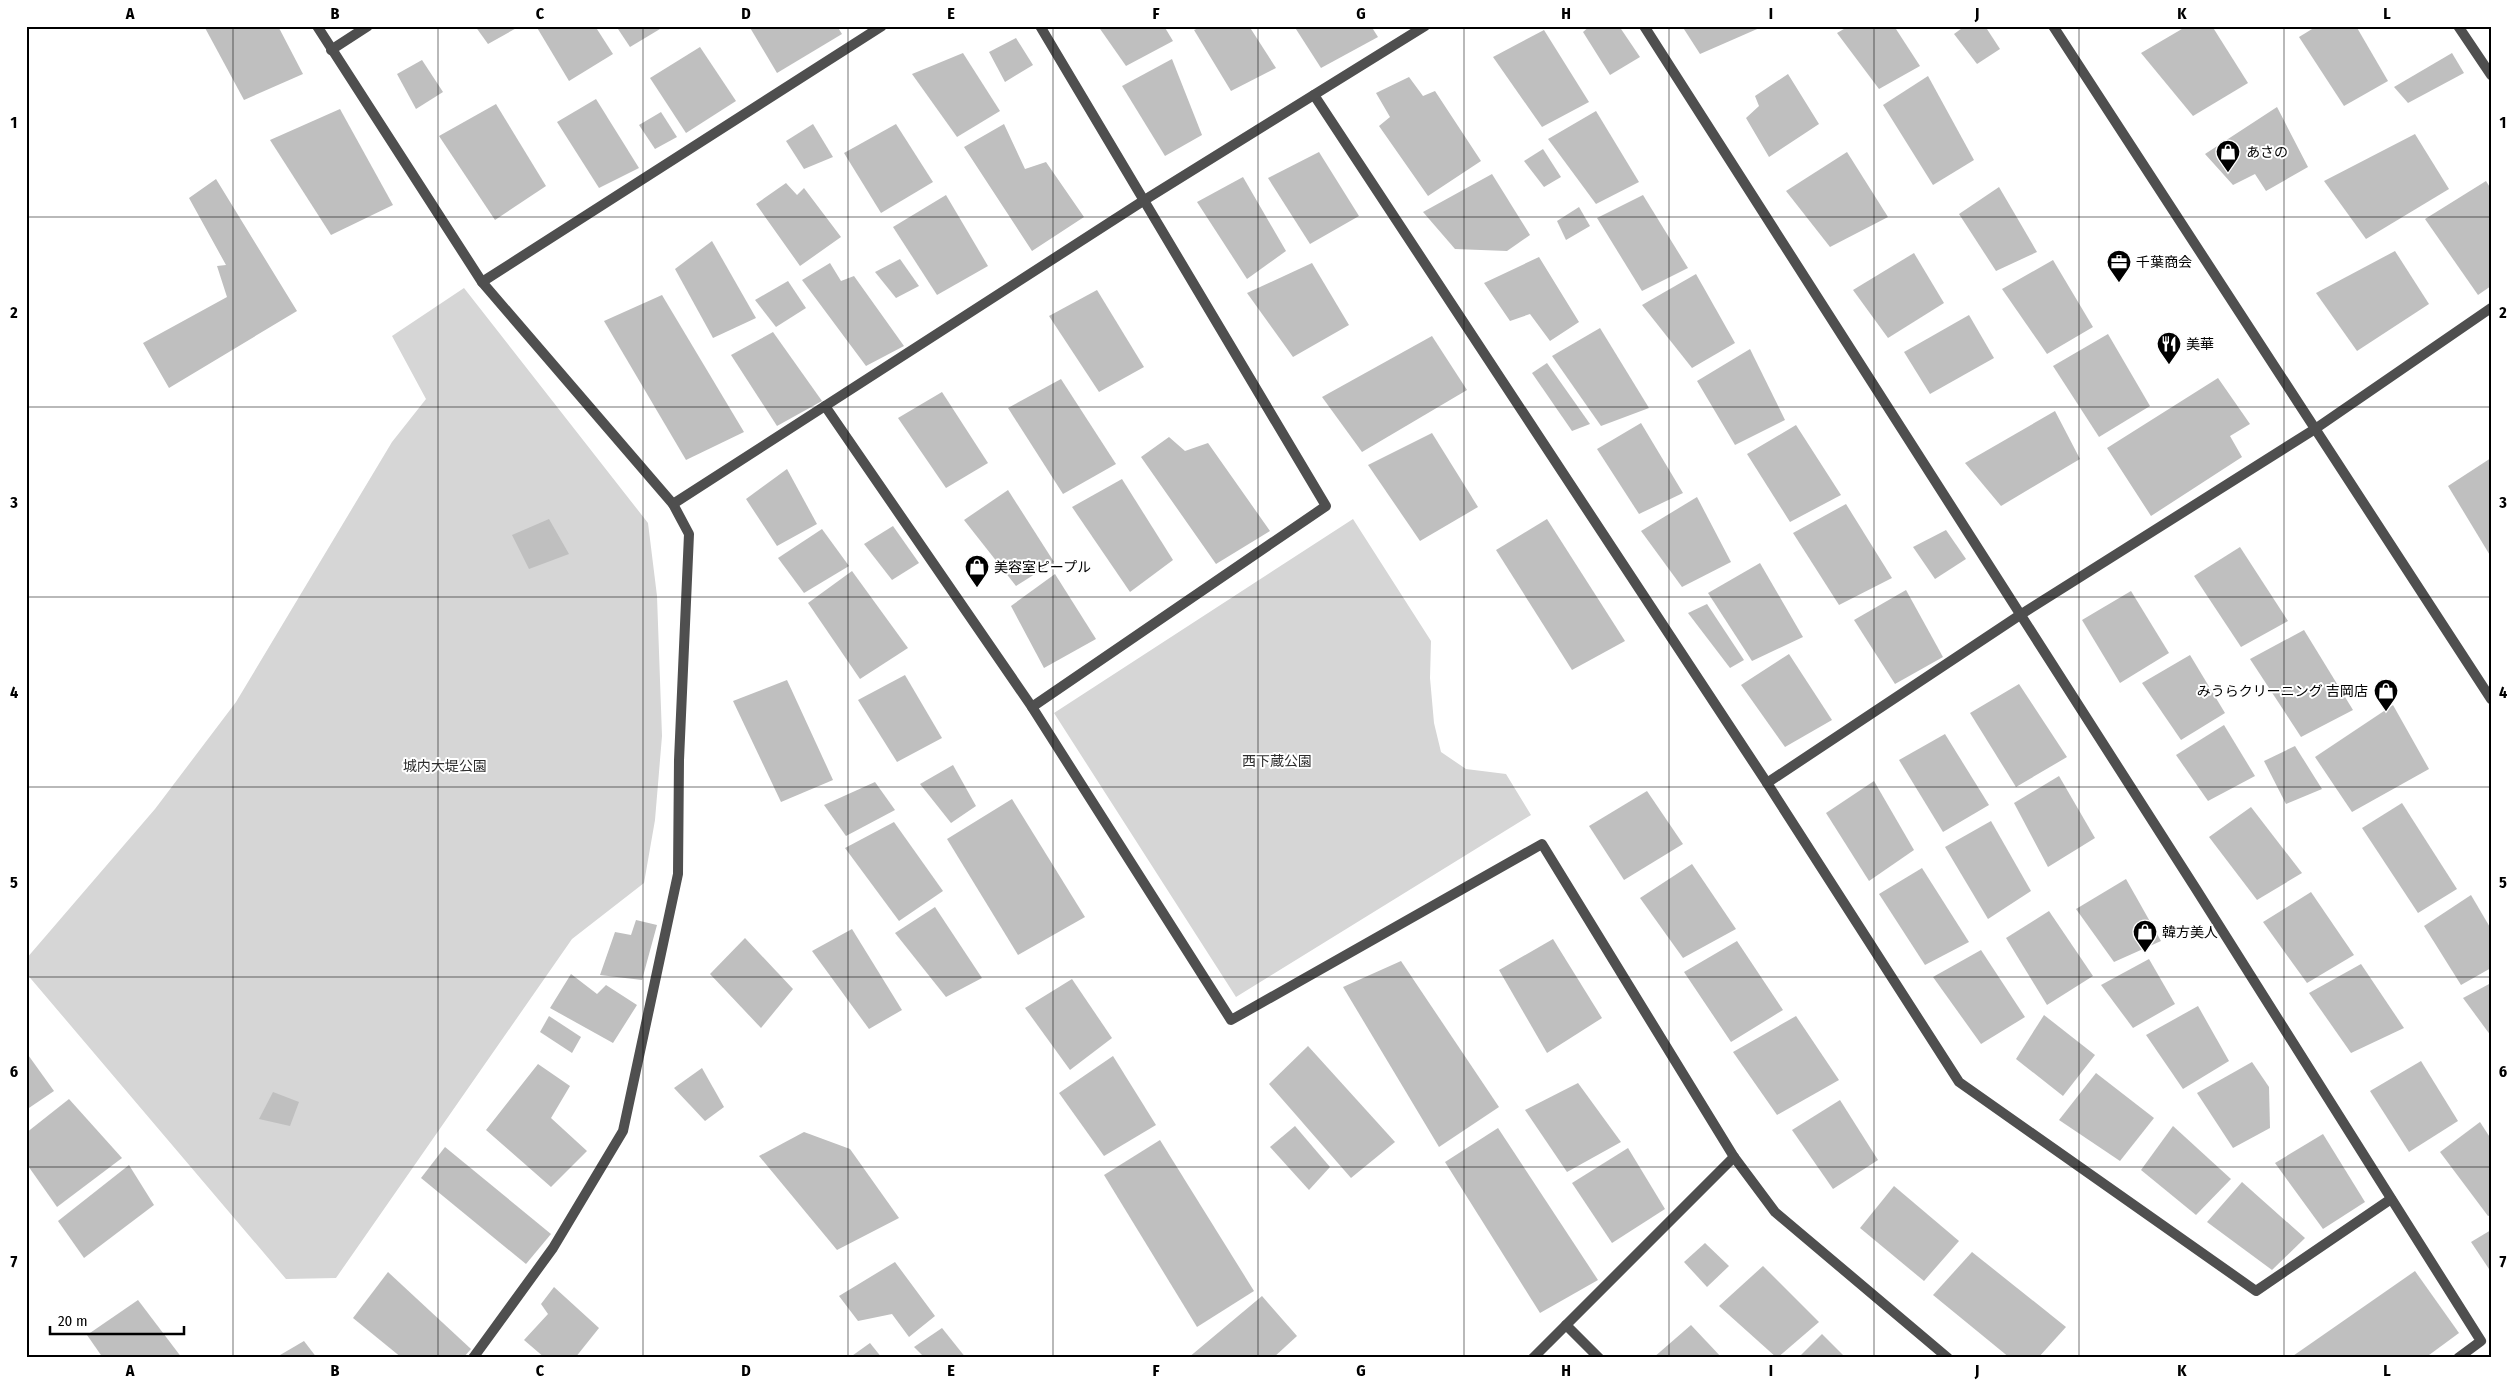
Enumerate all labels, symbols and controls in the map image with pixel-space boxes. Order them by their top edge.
text: A [125,4,135,23]
text: B [331,4,340,23]
text: C [536,4,545,23]
text: D [741,4,751,23]
text: E [947,4,955,23]
text: F [1152,4,1160,23]
text: G [1356,4,1366,23]
text: H [1561,4,1571,23]
text: I [1769,4,1773,23]
text: J [1974,4,1979,23]
text: K [2177,4,2187,23]
text: L [2383,4,2391,23]
text: 1 [11,113,17,132]
text: 1 [2500,113,2506,132]
shop icon: あさの [2215,139,2241,173]
place label: あさの [2246,144,2288,161]
office icon: 千葉商会 [2106,249,2132,283]
place label: 千葉商会 [2136,254,2192,271]
text: 2 [9,303,18,322]
text: 2 [2498,303,2507,322]
restaurant icon: 美華 [2156,331,2182,365]
place label: 美華 [2186,336,2214,353]
text: 3 [9,493,18,512]
text: 3 [2498,493,2507,512]
shop icon: 美容室ピープル [964,554,990,588]
place label: 美容室ピープル [994,559,1091,576]
shop icon: みうらクリーニング 吉岡店 [2373,678,2399,712]
text: 4 [10,683,18,702]
place label: みうらクリーニング 吉岡店 [2197,683,2368,700]
text: 4 [2499,683,2507,702]
park label: 西下蔵公園 [1242,753,1312,770]
park label: 城内大堤公園 [403,758,487,775]
text: 5 [10,873,18,892]
text: 5 [2499,873,2507,892]
shop icon: 韓方美人 [2132,919,2158,953]
place label: 韓方美人 [2162,924,2218,941]
text: 6 [10,1062,18,1081]
text: 6 [2499,1062,2507,1081]
text: 7 [11,1252,18,1271]
text: 7 [2500,1252,2507,1271]
scale bar [50,1304,184,1336]
text: 20 m [58,1312,88,1330]
text: A [125,1361,135,1380]
text: B [331,1361,340,1380]
text: C [536,1361,545,1380]
text: D [741,1361,751,1380]
text: E [947,1361,955,1380]
text: F [1152,1361,1160,1380]
text: G [1356,1361,1366,1380]
text: H [1561,1361,1571,1380]
text: I [1769,1361,1773,1380]
text: J [1974,1361,1979,1380]
text: K [2177,1361,2187,1380]
text: L [2383,1361,2391,1380]

